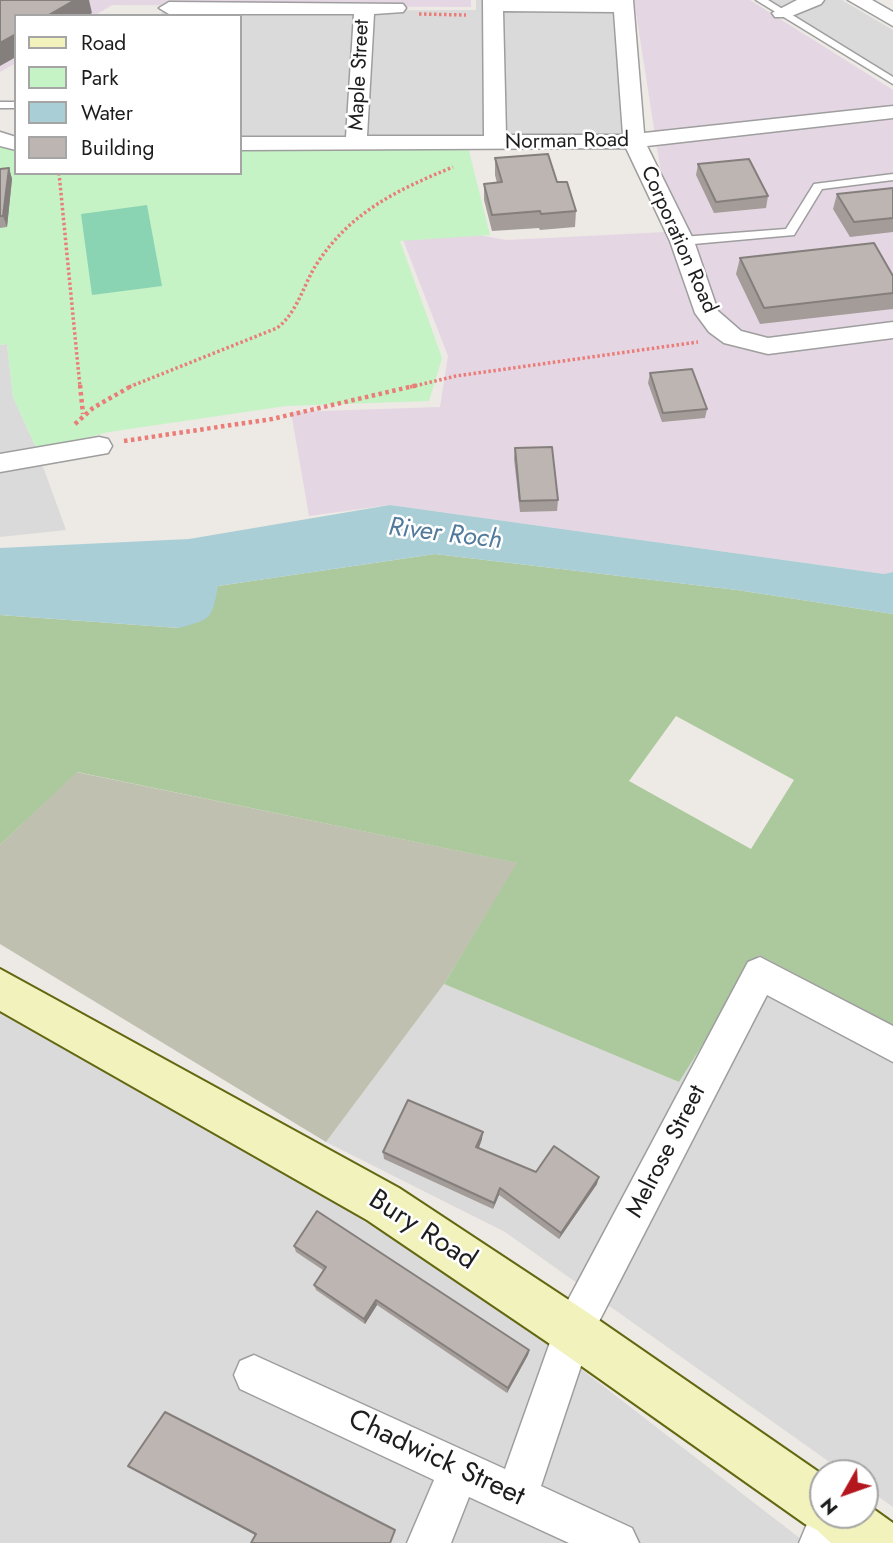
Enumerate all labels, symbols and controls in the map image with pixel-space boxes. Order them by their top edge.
legend [14,14,242,175]
street label: Maple Street [345,19,375,131]
text: Road [81,28,126,58]
text: Park [81,63,118,93]
text: Water [81,98,133,128]
street label: Norman Road [505,128,629,156]
text: Building [81,133,154,163]
street label: Corporation Road [634,163,722,317]
water label: River Roch [386,513,504,557]
street label: Melrose Street [621,1081,713,1223]
street label: Bury Road [362,1184,482,1278]
street label: Chadwick Street [343,1404,529,1514]
north arrow [809,1459,879,1529]
text: N [814,1492,844,1521]

